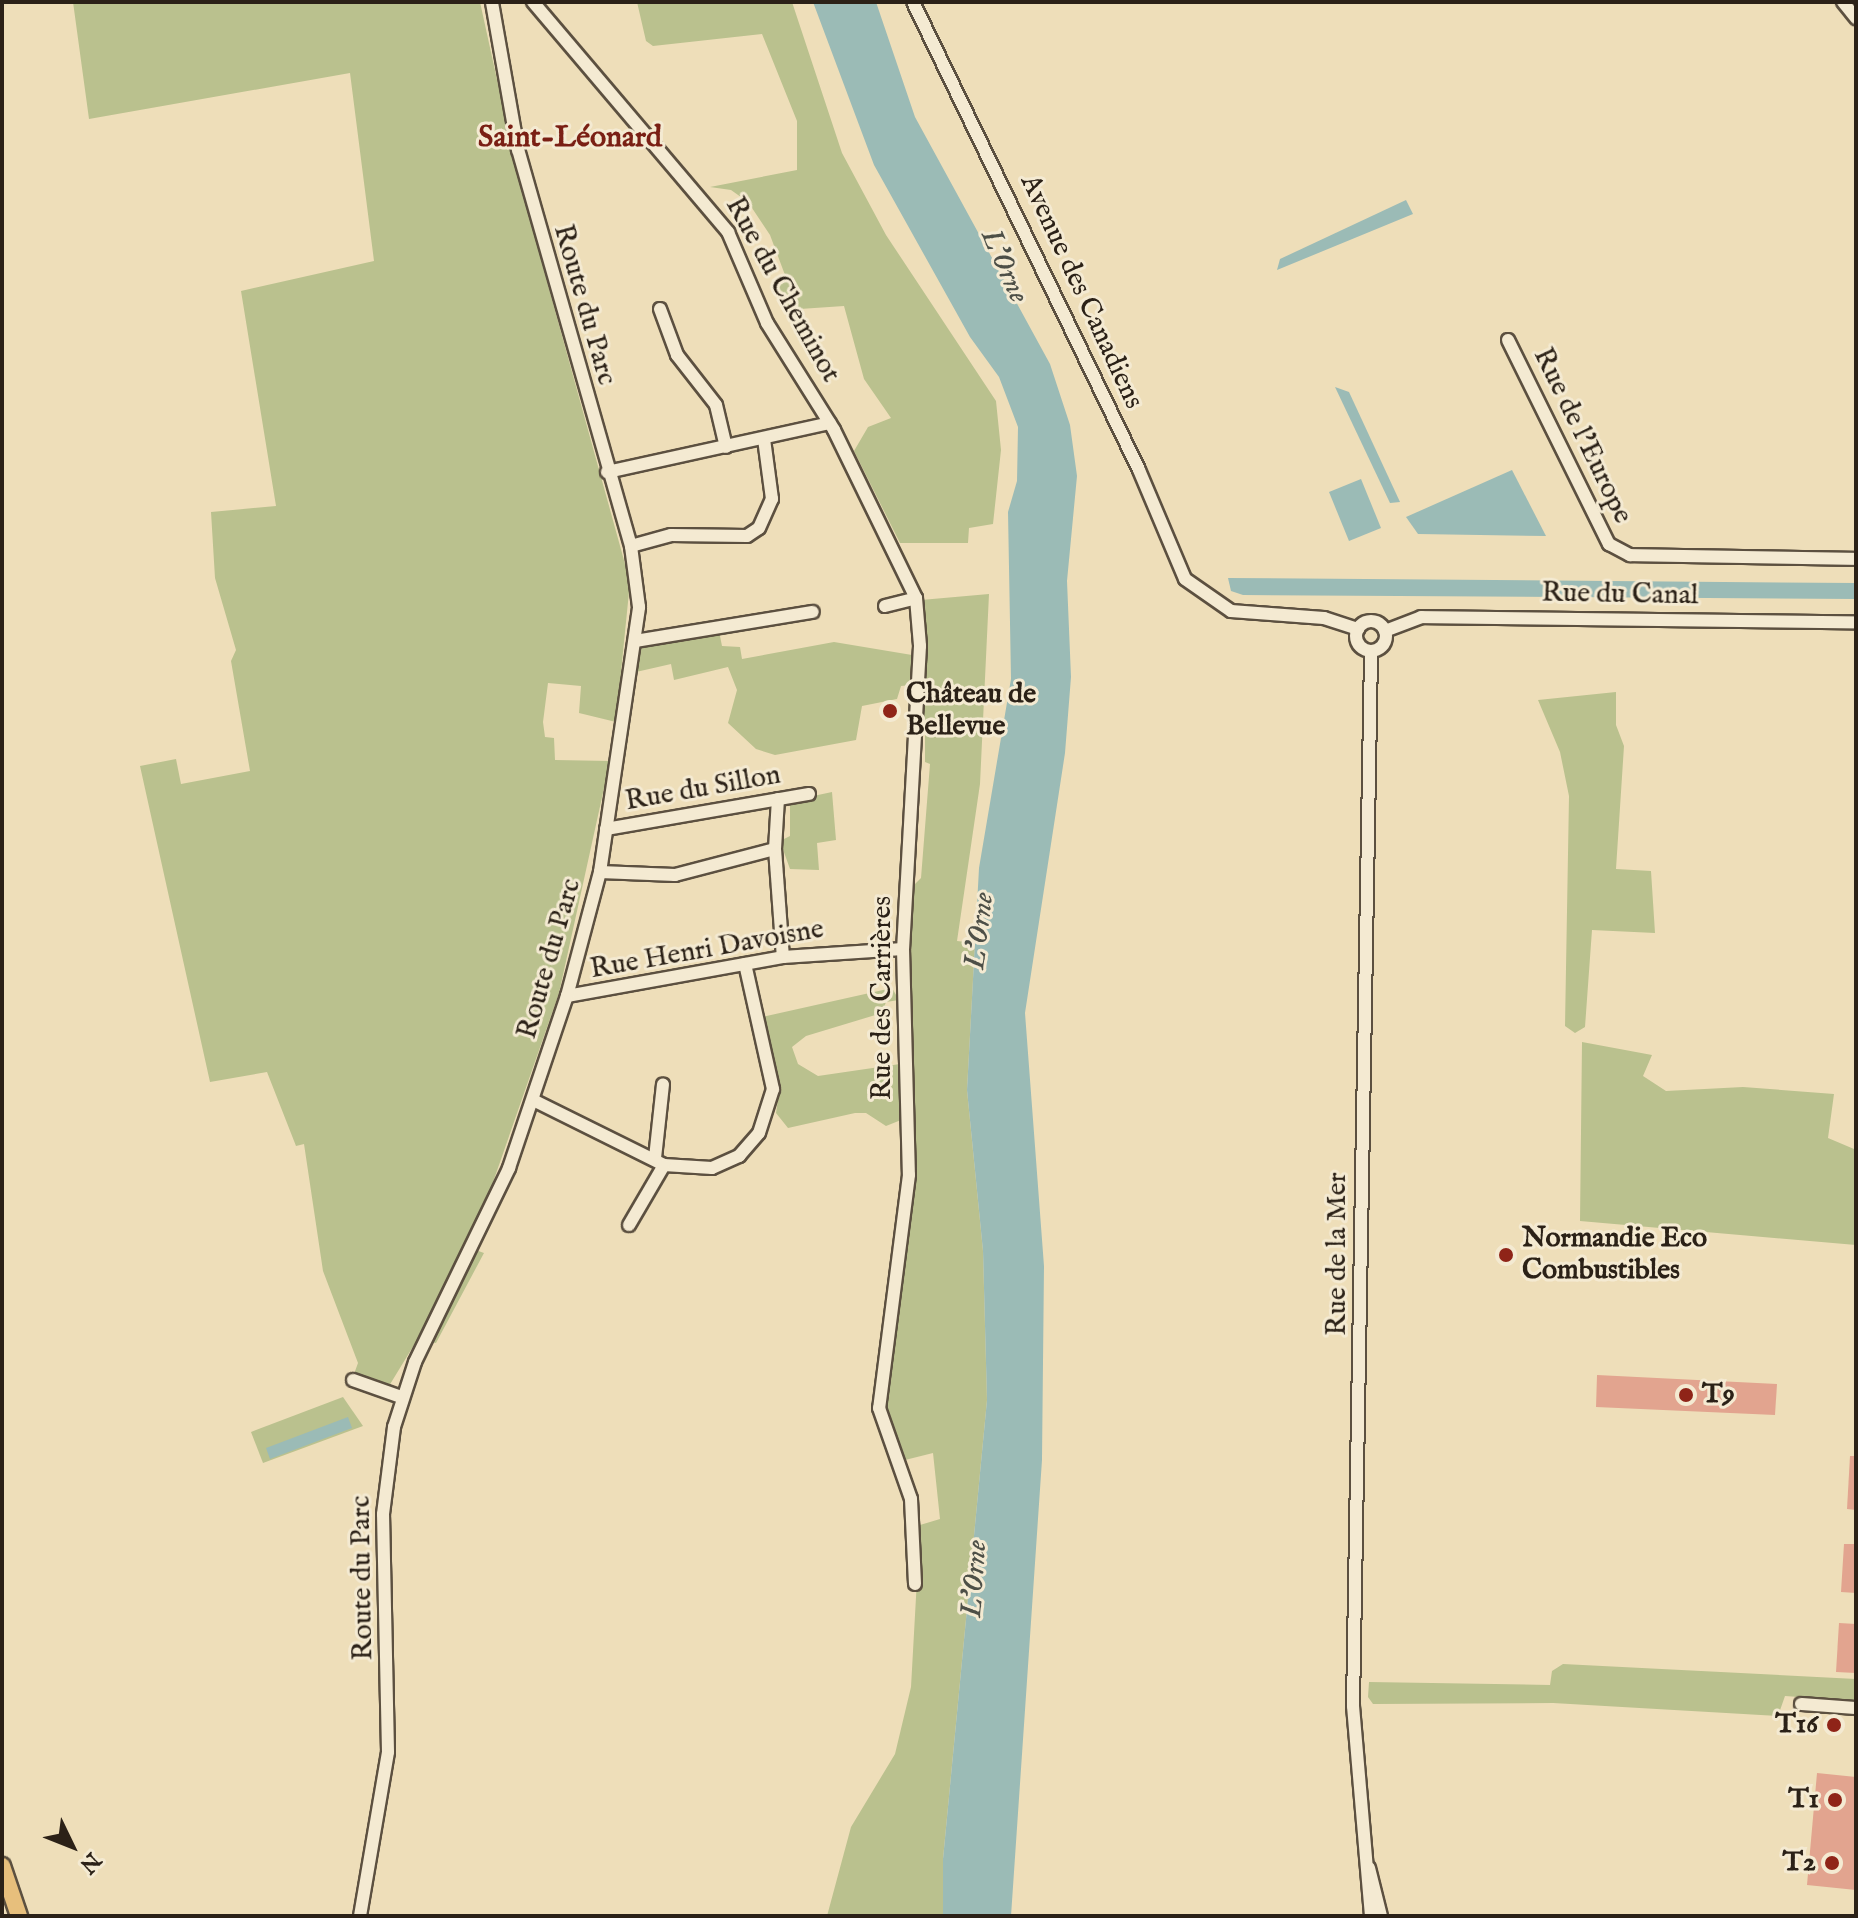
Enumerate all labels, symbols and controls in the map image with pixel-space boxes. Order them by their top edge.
district label: Saint-Léonard [478,120,662,156]
street label: Avenue des Canadiens [1012,170,1150,414]
street label: Rue du Cheminot [717,191,847,389]
street label: Route du Parc [545,221,623,389]
water label: L'Orne [972,223,1036,309]
street label: Rue de l'Europe [1525,343,1639,529]
street label: Rue du Canal [1541,577,1699,613]
place label: Château de Bellevue [906,678,1036,744]
marker: Château de Bellevue [881,702,899,720]
street label: Rue du Sillon [623,759,783,819]
street label: Route du Parc [511,875,589,1043]
water label: L'Orne [957,890,1003,972]
street label: Rue des Carrières [866,896,900,1100]
street label: Rue Henri Davoisne [588,913,826,987]
street label: Rue de la Mer [1321,1172,1355,1336]
place label: Normandie Eco Combustibles [1522,1222,1707,1288]
marker: Normandie Eco Combustibles [1497,1246,1515,1264]
place label: T9 [1702,1378,1735,1412]
marker: T9 [1677,1386,1695,1404]
street label: Route du Parc [345,1495,381,1661]
water label: L'Orne [954,1539,996,1619]
place label: T16 [1775,1708,1818,1742]
marker: T16 [1825,1716,1843,1734]
place label: T1 [1788,1783,1819,1817]
marker: T1 [1826,1791,1844,1809]
north arrow [32,1806,112,1886]
text: N [73,1846,106,1879]
place label: T2 [1782,1846,1816,1880]
marker: T2 [1823,1854,1841,1872]

